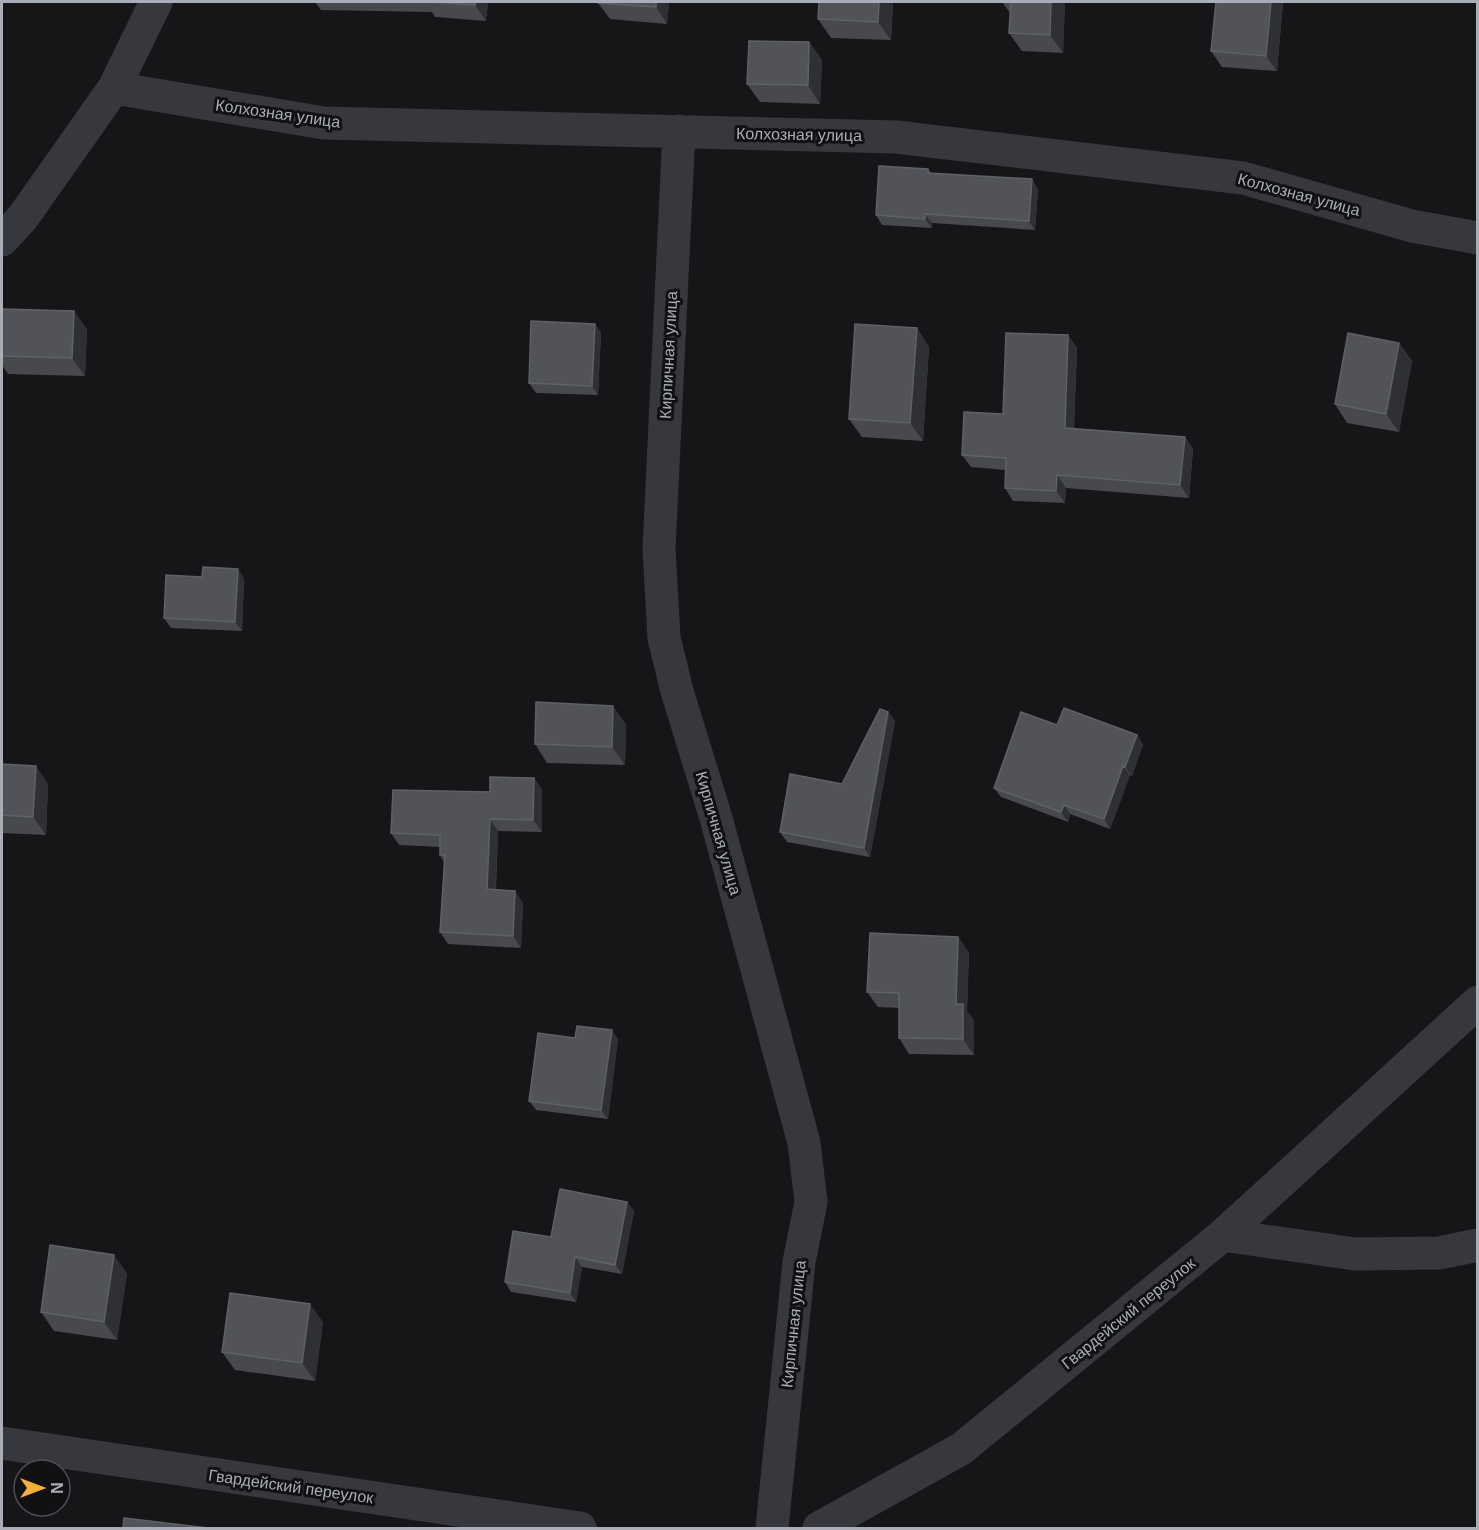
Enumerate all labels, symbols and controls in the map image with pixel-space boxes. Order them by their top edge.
street label: Колхозная улица [214,96,342,131]
street label: Колхозная улица [736,125,862,144]
street label: Колхозная улица [1236,170,1362,219]
street label: Кирпичная улица [657,291,680,419]
street label: Кирпичная улица [693,769,744,897]
street label: Гвардейский переулок [1058,1254,1199,1372]
street label: Кирпичная улица [778,1259,809,1389]
north arrow [12,1458,72,1518]
street label: Гвардейский переулок [207,1467,375,1507]
text: N [48,1482,65,1494]

